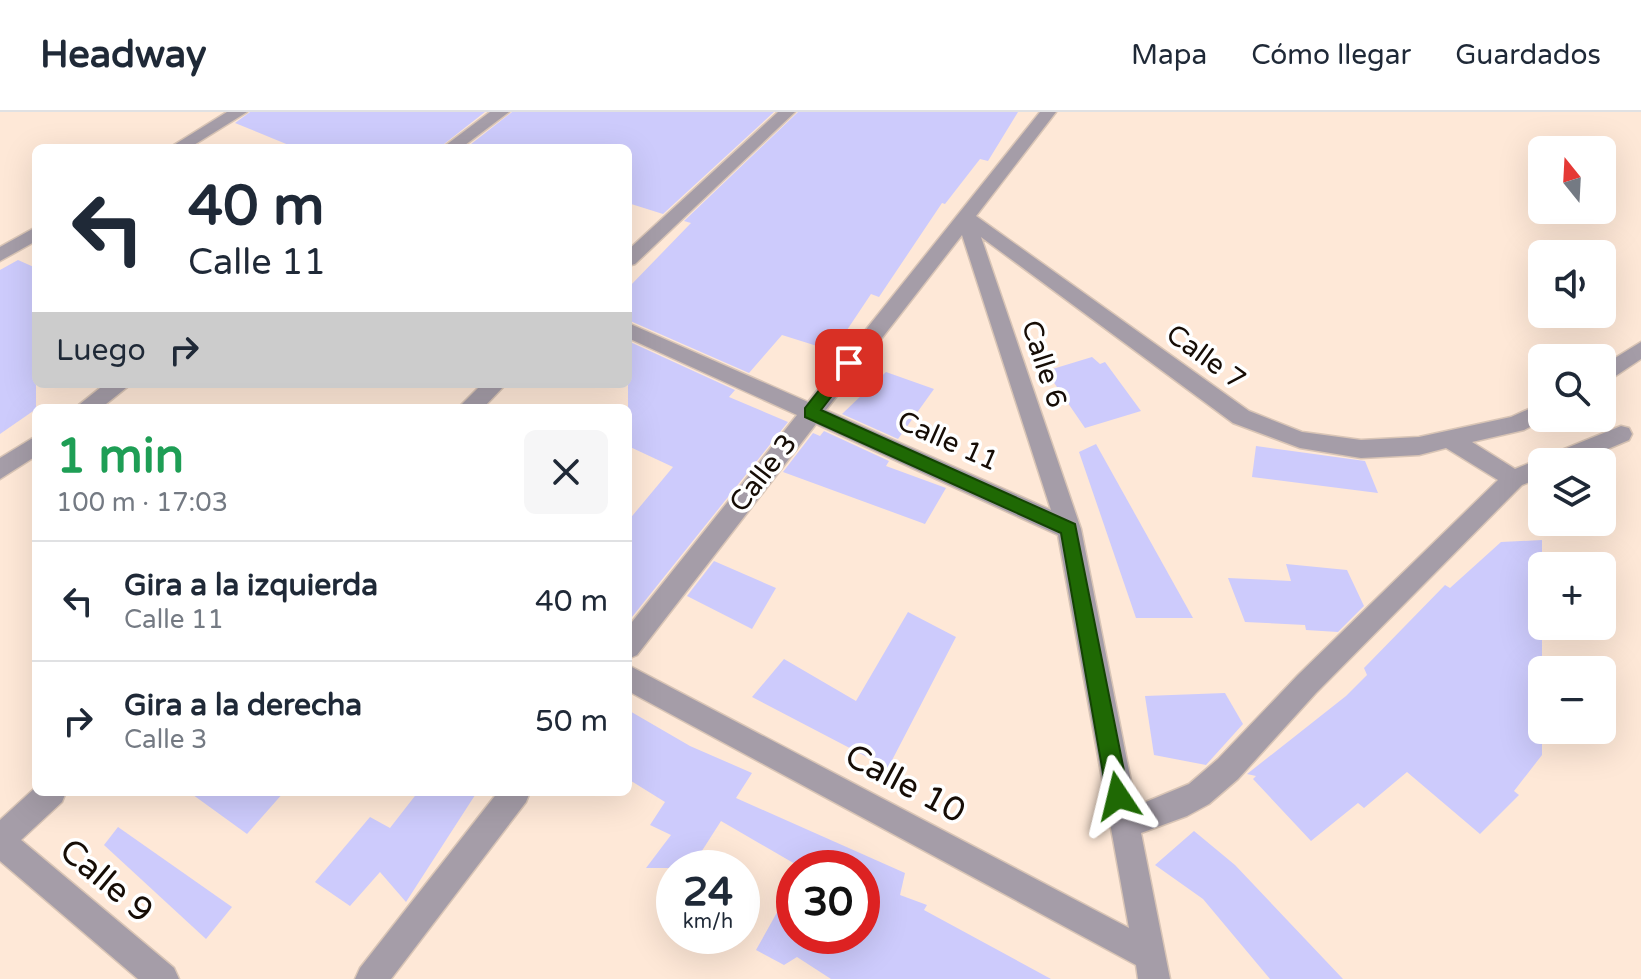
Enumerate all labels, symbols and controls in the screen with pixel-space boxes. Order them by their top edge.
text: Headway [40,32,206,78]
text: Mapa [1131,38,1207,72]
text: Cómo llegar [1251,38,1411,72]
text: Guardados [1455,38,1601,72]
north arrow [1528,136,1616,224]
map controls [1528,136,1616,744]
text: 40 m [188,173,324,240]
icon: left [56,176,160,280]
button: sound [1528,240,1616,328]
text: Calle 11 [188,241,326,284]
street label: Calle 6 [1014,316,1074,412]
street label: Calle 7 [1160,317,1252,397]
icon: right [162,328,206,372]
pin [815,329,883,397]
text: Luego [56,332,146,369]
icon: arrive [827,341,871,385]
button: search [1528,344,1616,432]
street label: Calle 11 [892,404,1004,478]
street label: Calle 3 [722,427,804,519]
text: 1 min [56,428,184,486]
button: close [524,430,608,514]
button: layers [1528,448,1616,536]
text: 100 m · 17:03 [56,487,228,518]
button: + [1528,552,1616,640]
text: Gira a la izquierda [124,567,378,604]
icon: left [56,579,100,623]
text: 40 m [535,583,608,620]
text: Calle 11 [124,604,224,635]
button: − [1528,656,1616,744]
text: Gira a la derecha [124,687,362,724]
icon: right [56,699,100,743]
text: 50 m [535,703,608,740]
text: Calle 3 [124,724,207,755]
street label: Calle 10 [838,735,972,833]
position arrow [1076,754,1160,838]
street label: Calle 9 [51,830,161,932]
speed limit sign: 30 [776,850,880,954]
text: 24 [683,868,733,916]
text: km/h [683,910,733,934]

